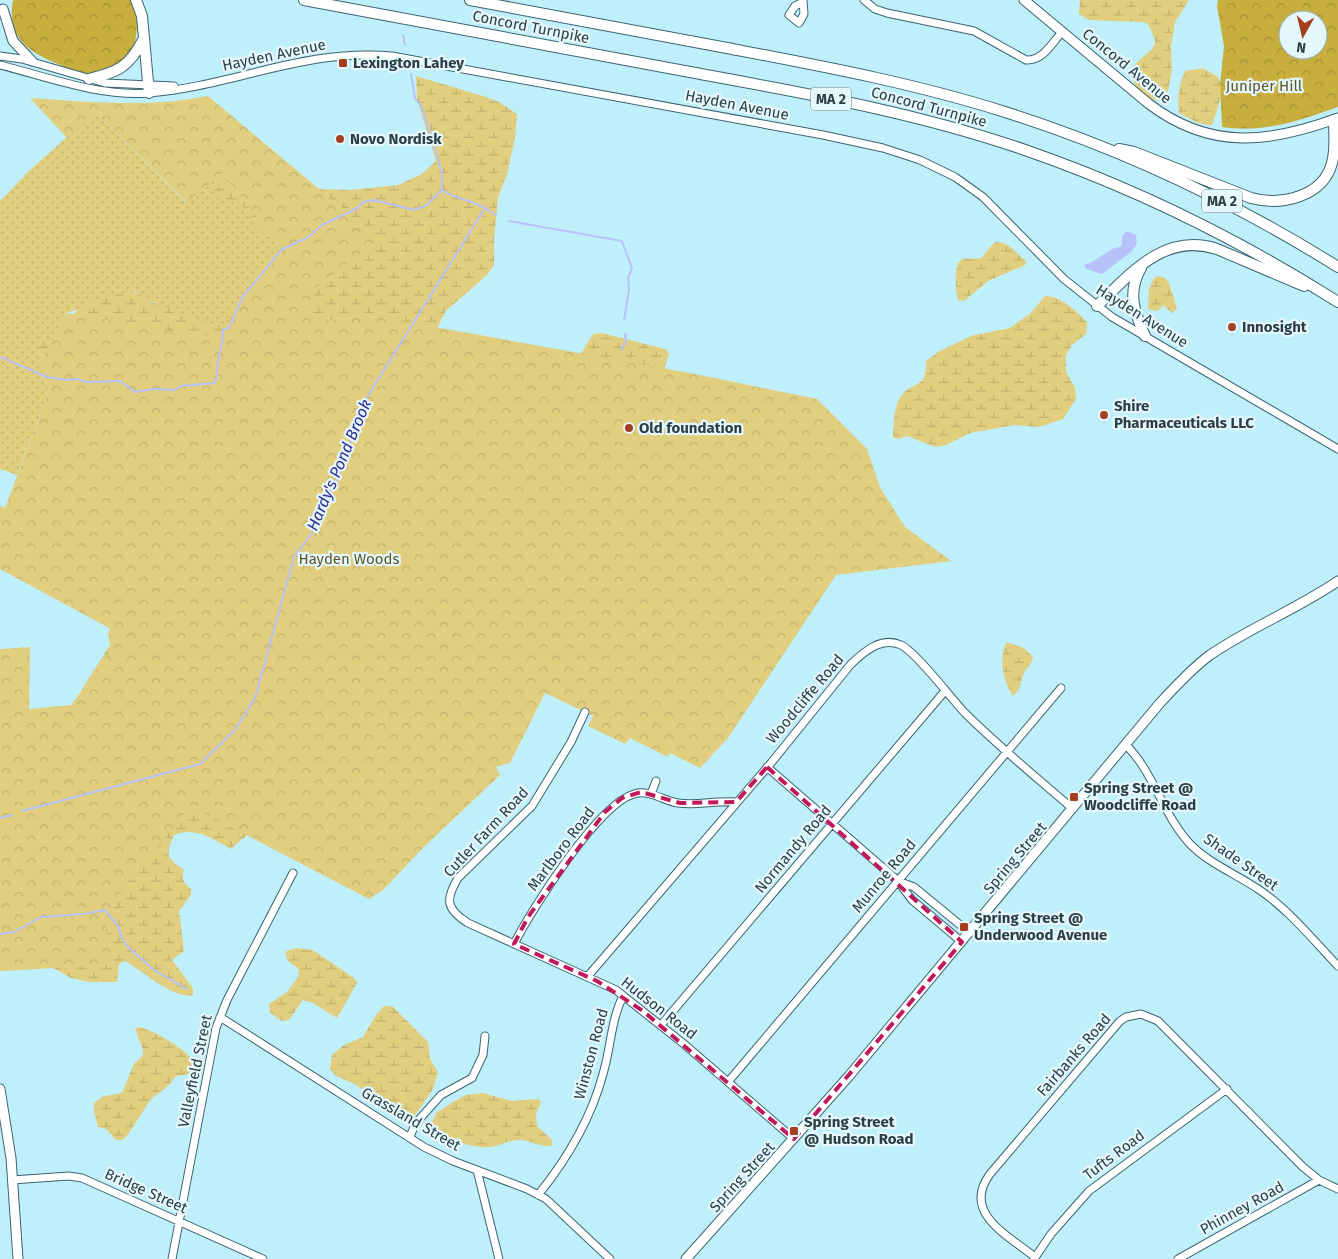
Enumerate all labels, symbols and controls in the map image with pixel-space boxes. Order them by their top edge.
street label: Concord Turnpike [471,7,591,47]
north arrow [1278,10,1328,60]
street label: Concord Avenue [1079,25,1175,107]
street label: Hayden Avenue [221,35,327,75]
text: N [1295,38,1307,56]
place label: Lexington Lahey [353,54,464,72]
marker: Lexington Lahey [337,57,349,69]
park label: Juniper Hill [1226,77,1303,95]
street label: Concord Turnpike [869,83,989,131]
street label: Hayden Avenue [684,86,790,124]
road number: MA 2 [811,88,851,110]
place label: Novo Nordisk [350,130,442,148]
marker: Novo Nordisk [334,133,346,145]
road number: MA 2 [1202,190,1242,212]
street label: Hayden Avenue [1093,281,1191,351]
place label: Innosight [1242,318,1307,336]
marker: Innosight [1226,321,1238,333]
water label: Hardy's Pond Brook [303,396,375,533]
place label: Shire Pharmaceuticals LLC [1114,397,1254,432]
marker: Shire Pharmaceuticals LLC [1098,409,1110,421]
place label: Old foundation [639,419,742,437]
marker: Old foundation [623,422,635,434]
park label: Hayden Woods [298,550,400,568]
street label: Woodcliffe Road [762,651,848,747]
place label: Spring Street @ Woodcliffe Road [1084,779,1196,814]
street label: Cutler Farm Road [440,783,532,881]
marker: Spring Street @ Woodcliffe Road [1068,791,1080,803]
street label: Normandy Road [751,801,835,897]
street label: Marlboro Road [524,804,598,894]
street label: Spring Street [980,818,1051,898]
street label: Shade Street [1200,830,1282,895]
street label: Munroe Road [848,836,920,916]
place label: Spring Street @ Underwood Avenue [974,909,1107,944]
marker: Spring Street @ Underwood Avenue [958,921,970,933]
street label: Hudson Road [618,973,700,1043]
street label: Winston Road [570,1006,612,1102]
street label: Fairbanks Road [1033,1010,1115,1100]
street label: Valleyfield Street [174,1012,216,1129]
street label: Grassland Street [358,1083,464,1155]
place label: Spring Street @ Hudson Road [804,1113,914,1148]
marker: Spring Street @ Hudson Road [788,1125,800,1137]
street label: Tufts Road [1080,1126,1148,1184]
street label: Spring Street [706,1138,779,1216]
street label: Bridge Street [102,1165,191,1217]
street label: Phinney Road [1197,1178,1287,1238]

